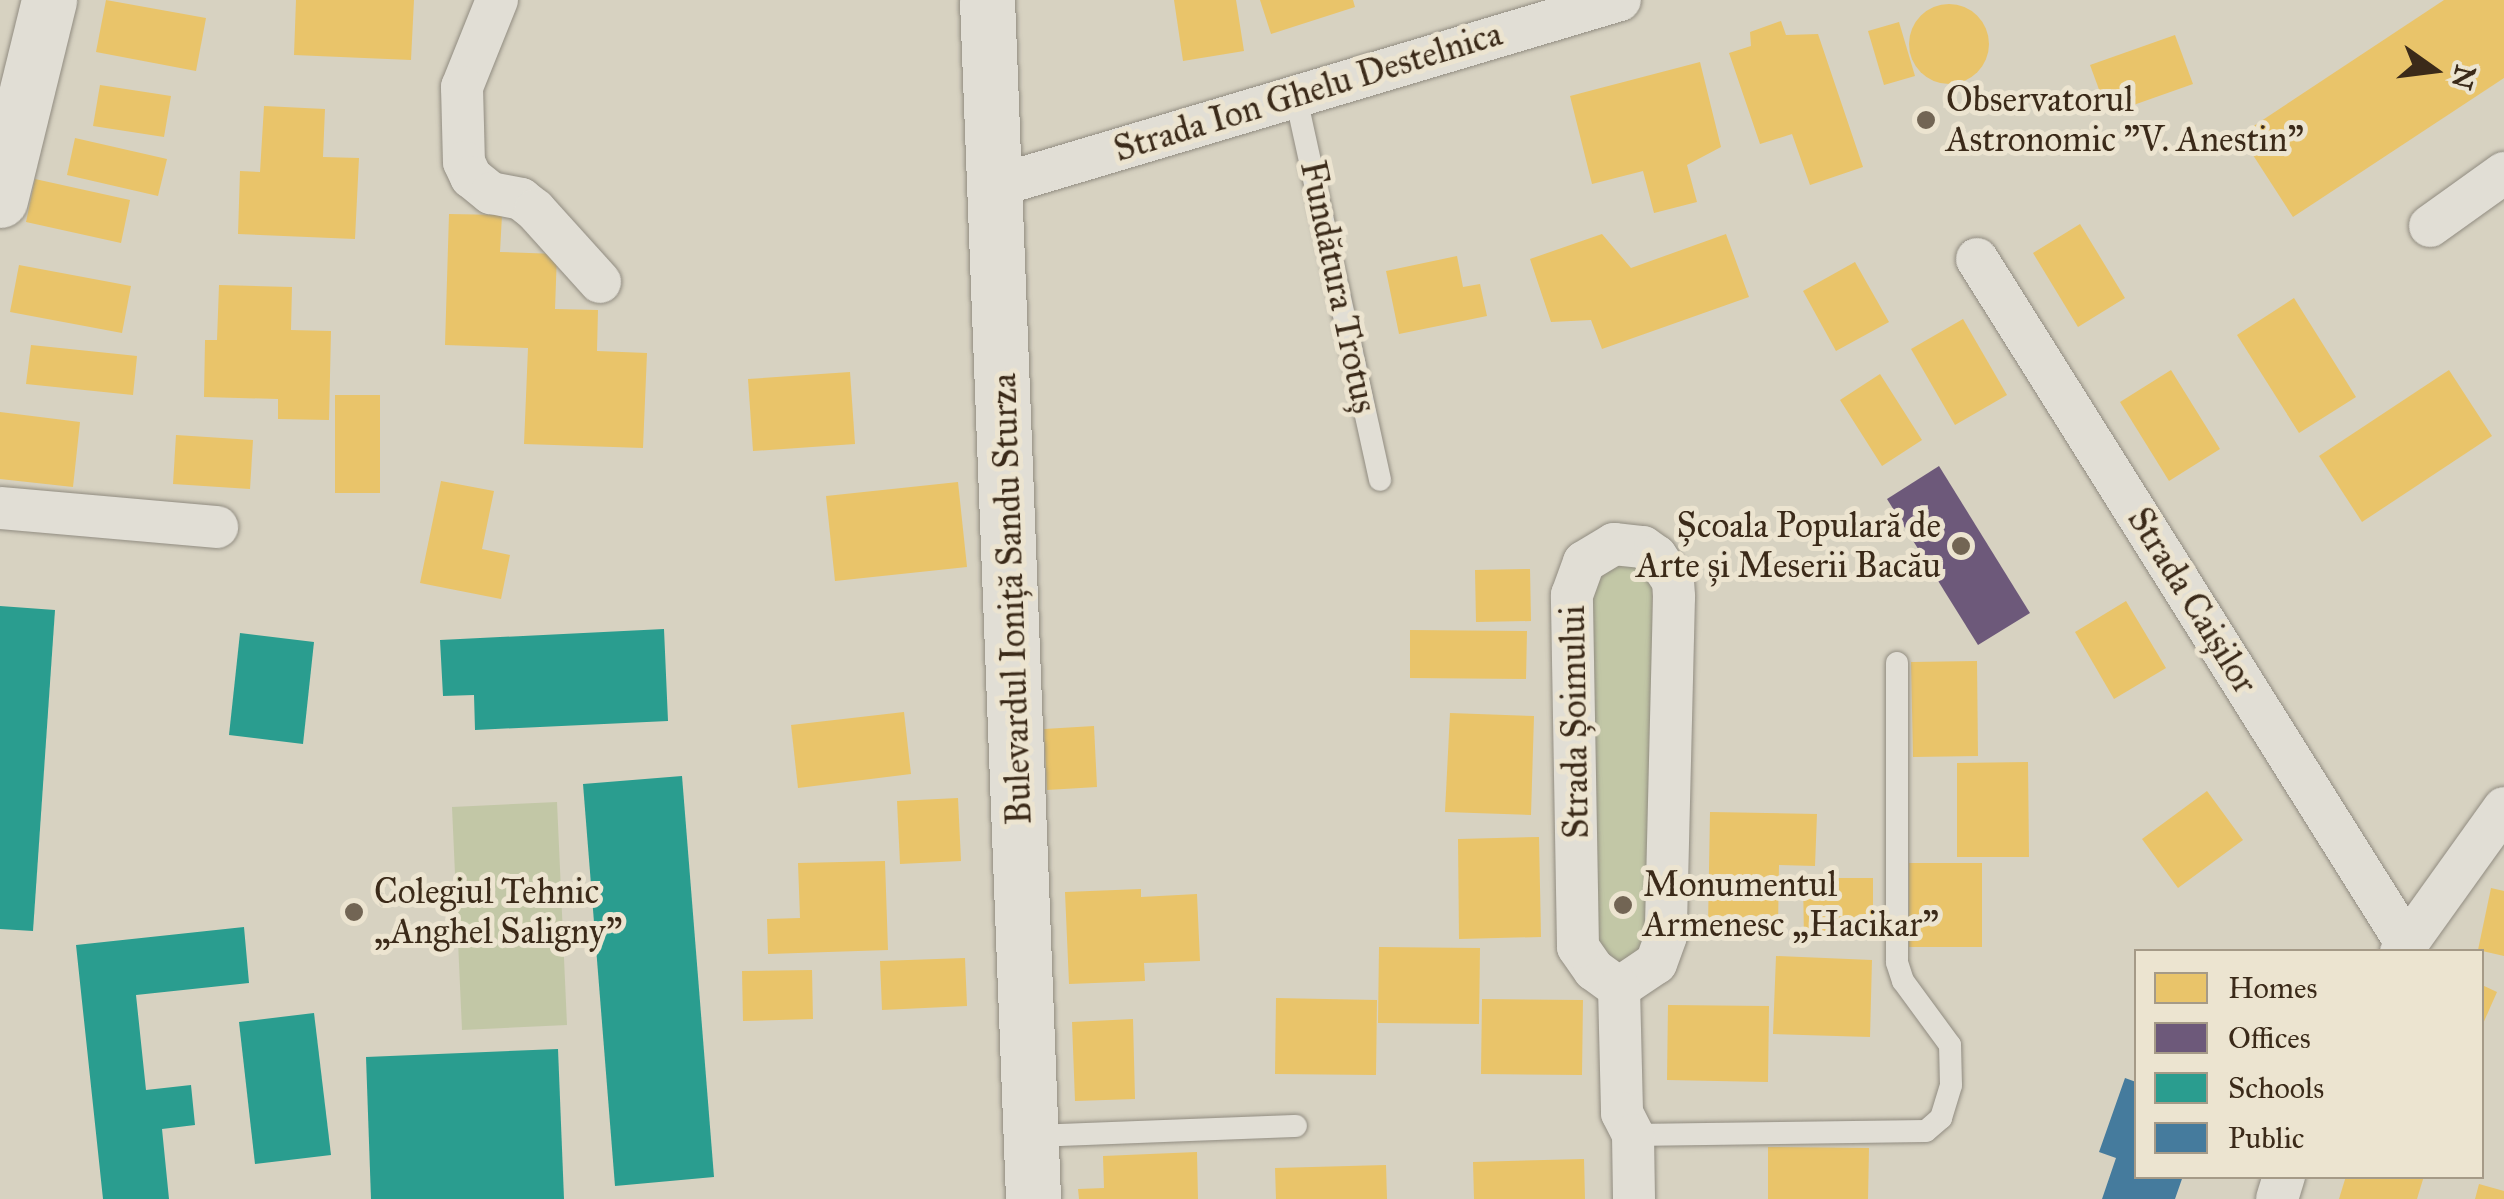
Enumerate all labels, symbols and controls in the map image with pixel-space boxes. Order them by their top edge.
street label: Strada Ion Ghelu Destelnica [1109,13,1507,171]
north arrow [2384,20,2484,120]
text: N [2444,62,2483,93]
place label: Observatorul Astronomic "V. Anestin" [1946,79,2304,161]
marker: Observatorul Astronomic "V. Anestin" [1915,109,1937,131]
street label: Fundătura Trotuș [1291,157,1385,417]
street label: Bulevardul Ioniță Sandu Sturza [983,373,1041,825]
street label: Strada Caișilor [2118,500,2266,702]
place label: Școala Populară de Arte și Meserii Bacău [1636,505,1941,587]
marker: Școala Populară de Arte și Meserii Bacău [1950,535,1972,557]
street label: Strada Șoimului [1552,605,1598,839]
place label: Monumentul Armenesc „Hacikar” [1643,864,1939,946]
place label: Colegiul Tehnic „Anghel Saligny” [374,871,622,953]
marker: Monumentul Armenesc „Hacikar” [1612,894,1634,916]
marker: Colegiul Tehnic „Anghel Saligny” [343,901,365,923]
legend [2134,949,2484,1179]
text: Homes [2228,970,2317,1006]
text: Offices [2228,1020,2311,1056]
text: Schools [2228,1070,2324,1106]
text: Public [2228,1120,2304,1156]

